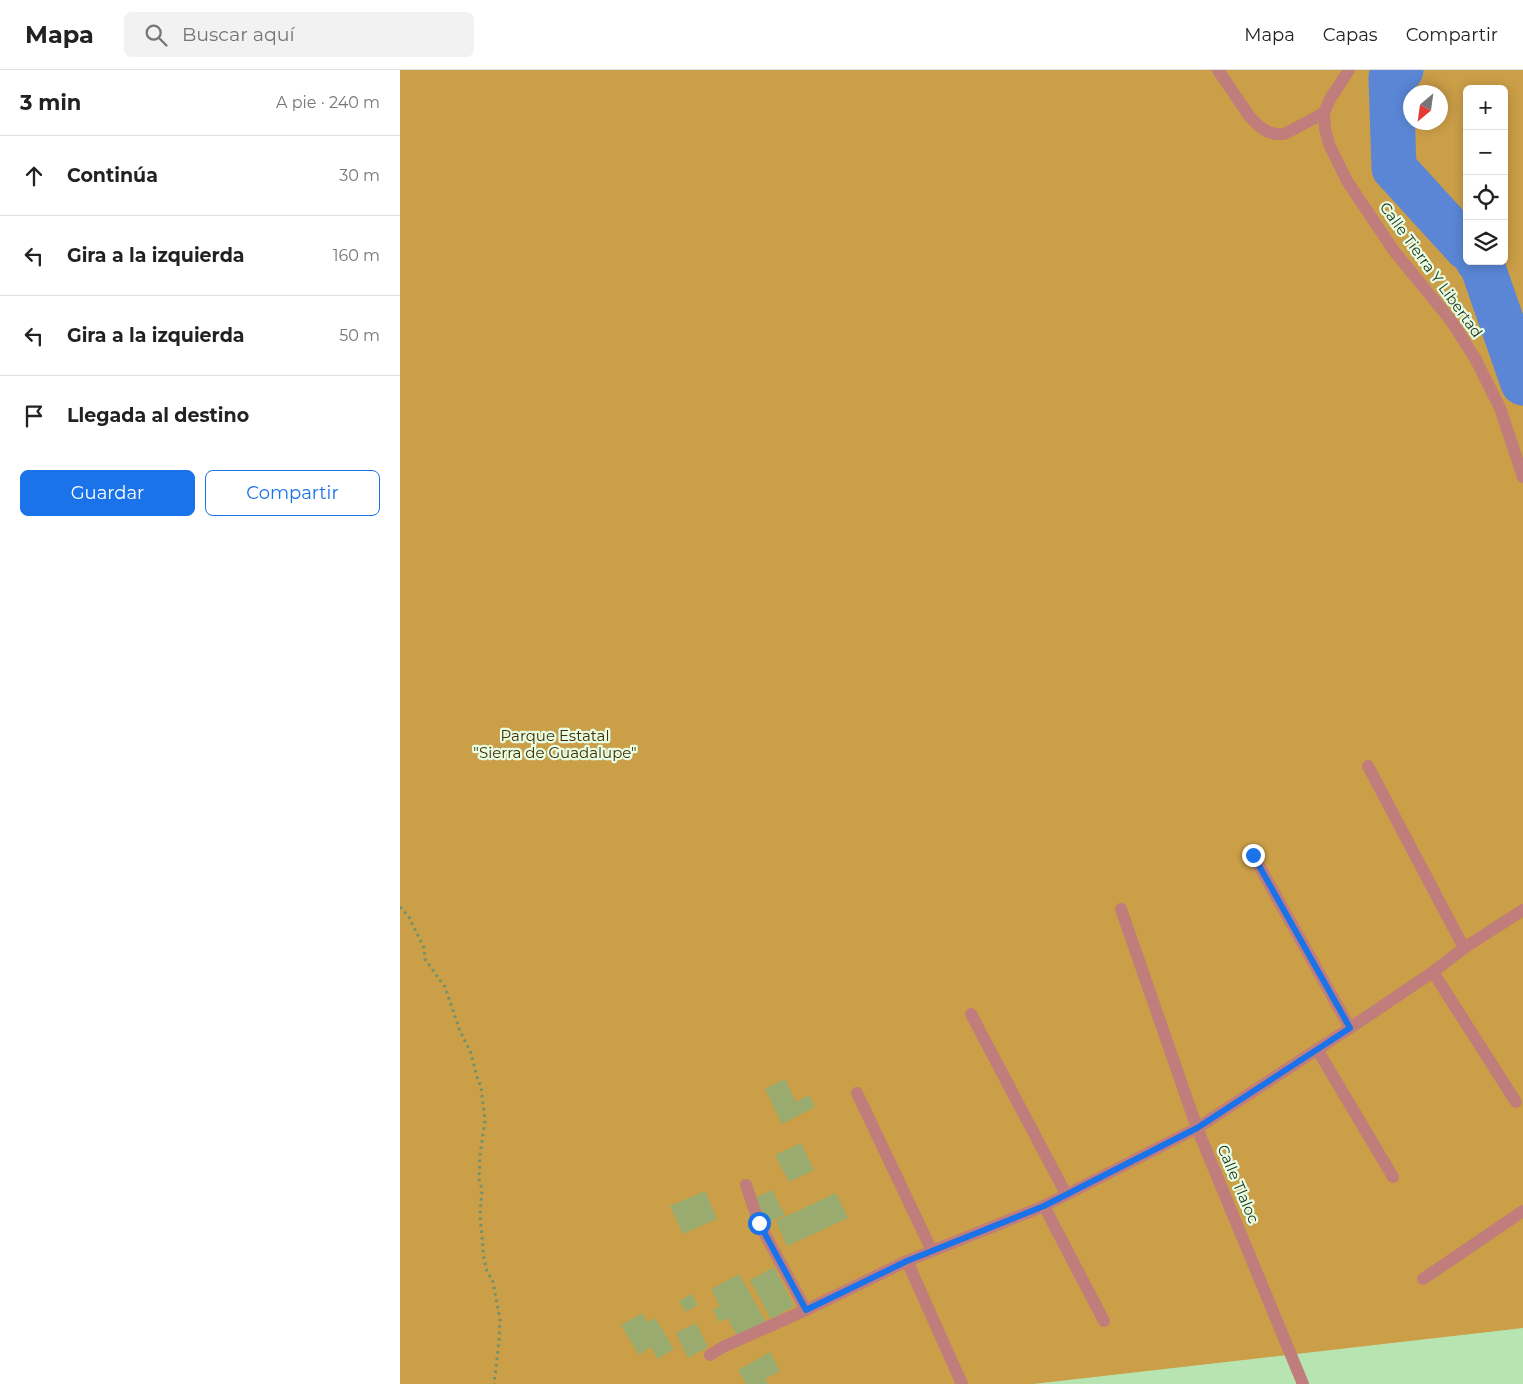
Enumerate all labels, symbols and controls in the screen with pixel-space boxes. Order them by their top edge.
search box [124,12,474,57]
text: Mapa [25,20,94,49]
icon: search [142,21,170,49]
text: Buscar aquí [182,23,295,46]
text: Mapa [1244,24,1295,46]
text: Capas [1323,24,1378,46]
text: Compartir [1406,24,1498,46]
north arrow [1403,85,1448,130]
map controls [1463,85,1508,265]
button: + [1463,85,1508,130]
text: 3 min [20,90,81,115]
text: A pie · 240 m [276,93,380,112]
button: − [1463,130,1508,175]
icon: ahead [20,162,48,190]
text: Continúa [67,164,158,187]
text: 30 m [339,166,380,185]
button: locate [1463,175,1508,220]
street label: Calle Tierra Y Libertad [1376,198,1487,341]
button: layers [1463,220,1508,265]
icon: left [20,242,48,270]
text: Gira a la izquierda [67,244,245,267]
text: 160 m [333,246,380,265]
icon: left [20,322,48,350]
text: Gira a la izquierda [67,324,245,347]
text: 50 m [339,326,380,345]
icon: arrive [20,402,48,430]
text: Llegada al destino [67,404,249,427]
button: Guardar [20,470,195,516]
button: Compartir [205,470,380,516]
park label: Parque Estatal "Sierra de Guadalupe" [473,726,637,762]
route end [1242,844,1265,867]
street label: Calle Tlaloc [1213,1142,1264,1226]
route start [748,1212,771,1235]

